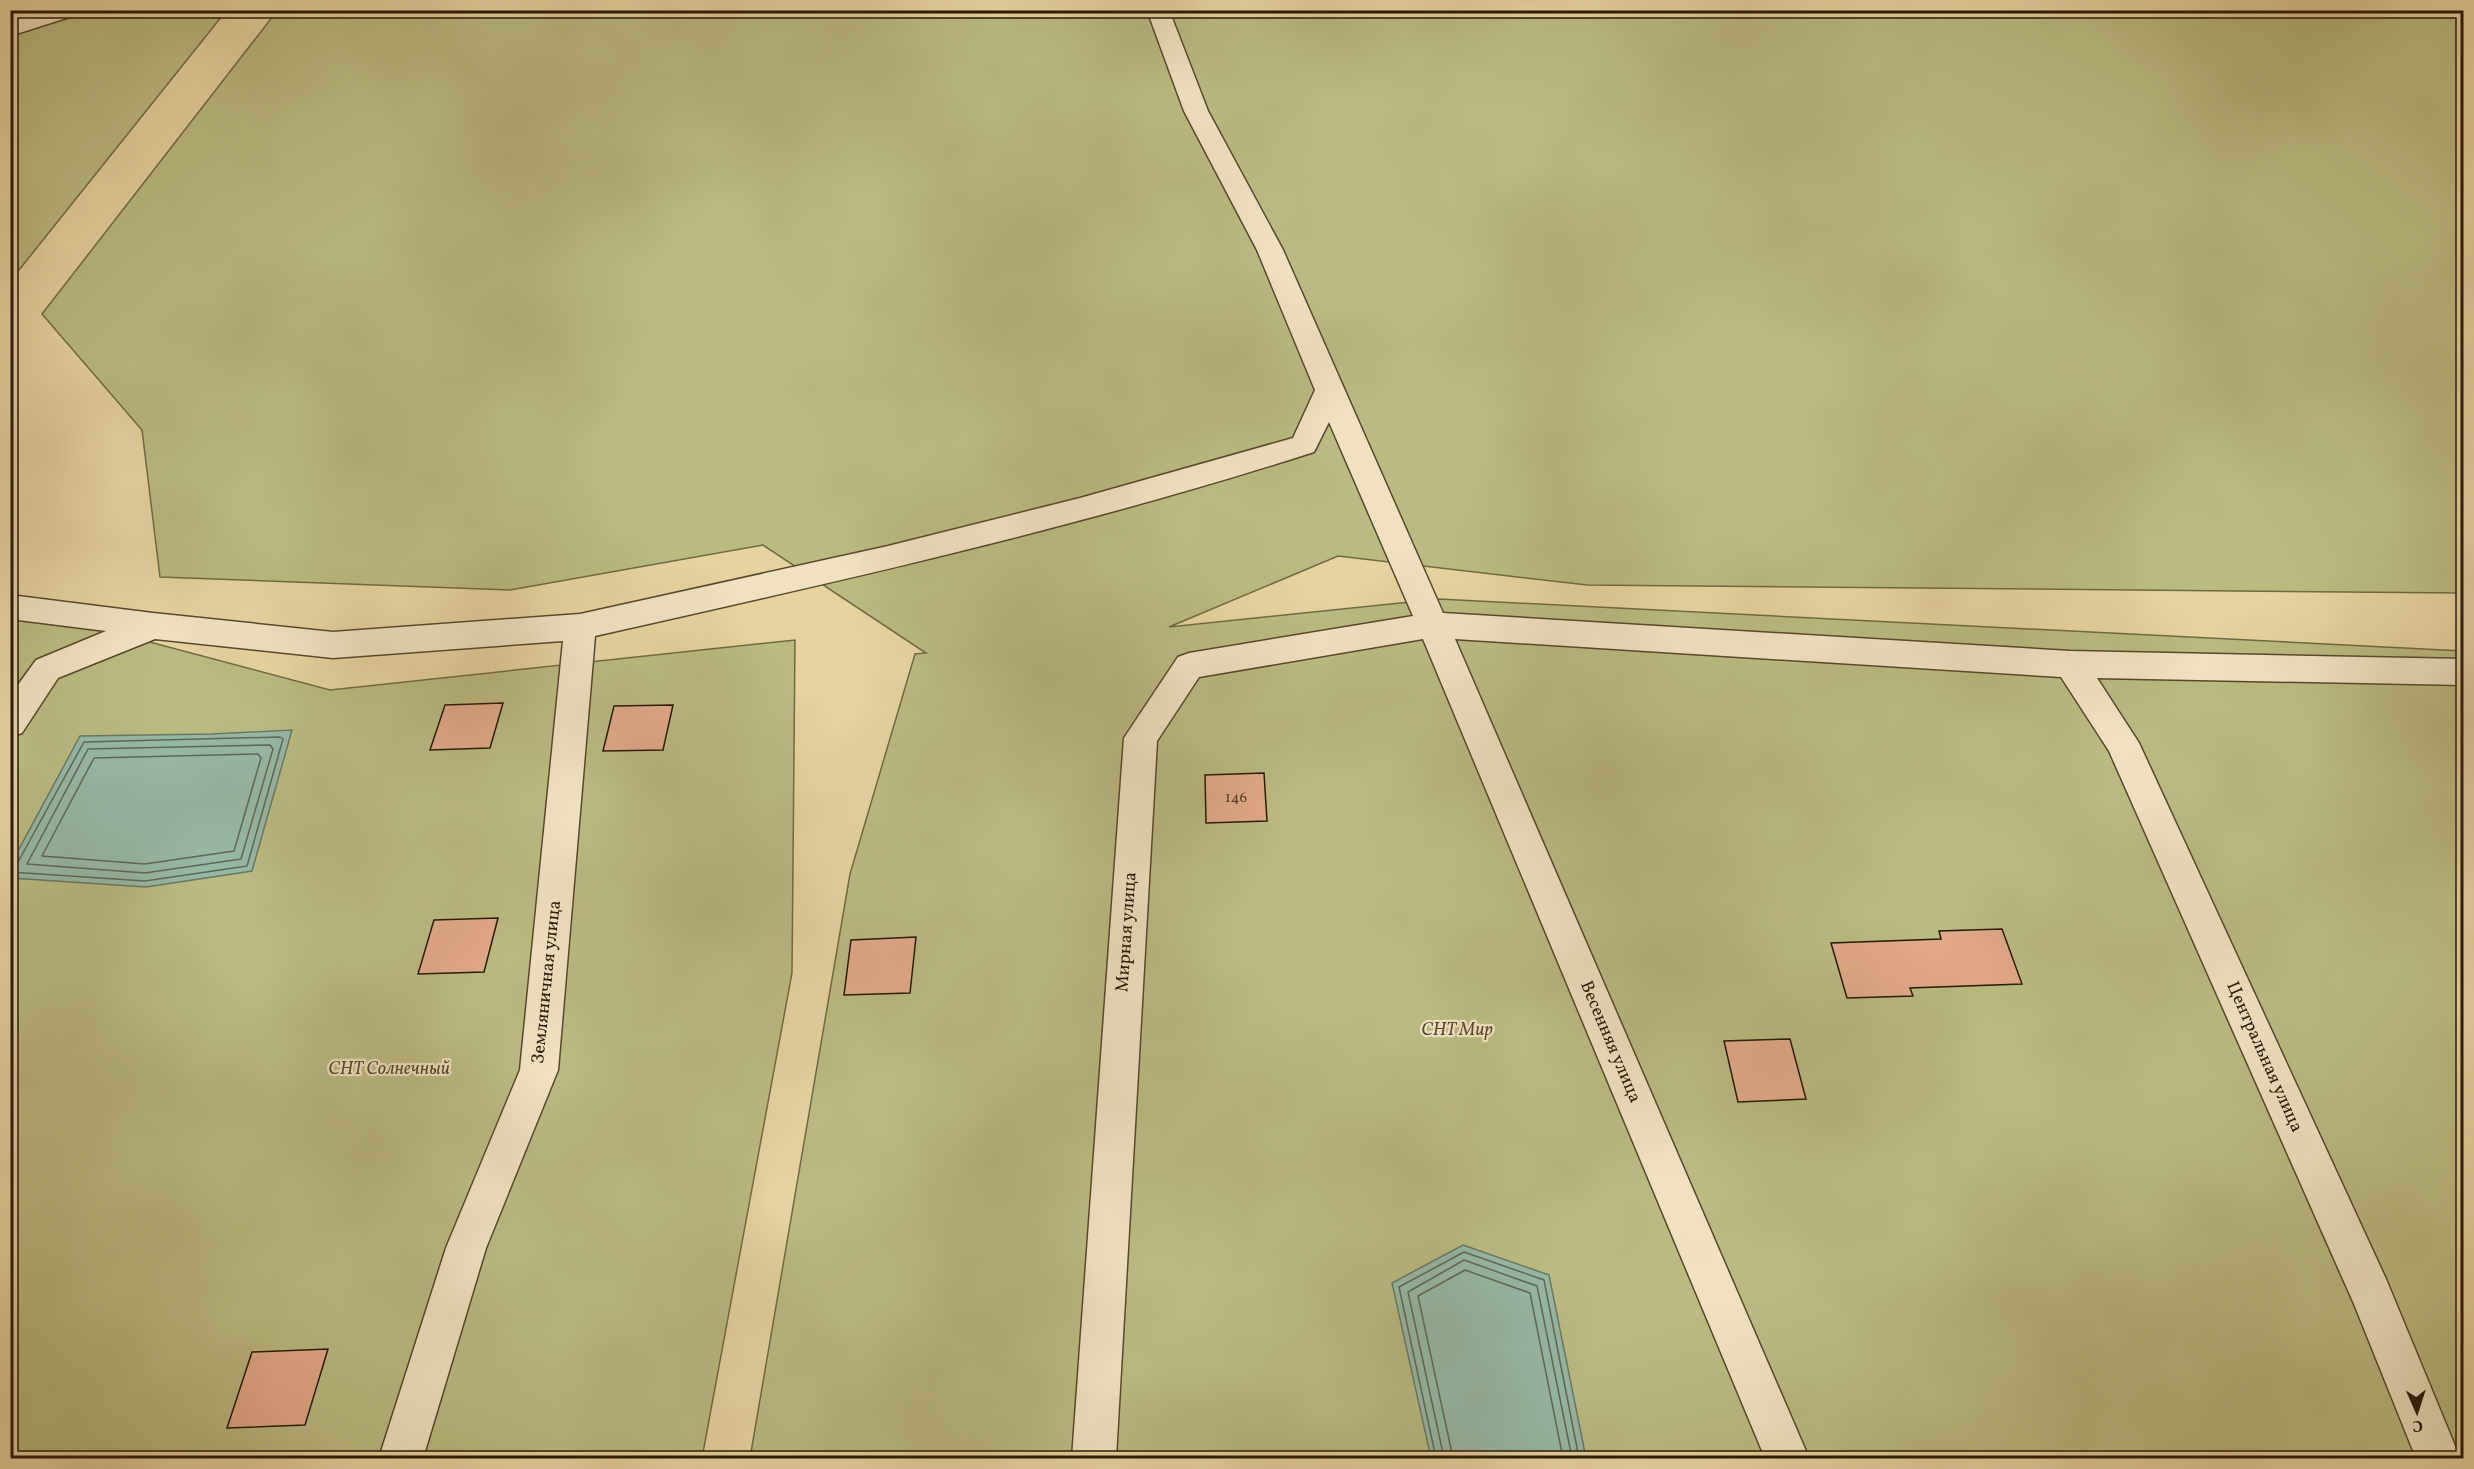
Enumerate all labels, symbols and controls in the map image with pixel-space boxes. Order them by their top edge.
house number: 146 [1225,788,1247,809]
street label: Мирная улица [1110,871,1144,993]
street label: Земляничная улица [526,899,568,1065]
street label: Весенняя улица [1573,977,1647,1107]
street label: Центральная улица [2219,977,2309,1137]
park label: СНТ Мир [1421,1018,1493,1043]
park label: СНТ Солнечный [328,1057,450,1082]
north arrow [2387,1382,2447,1442]
text: С [2412,1414,2423,1436]

